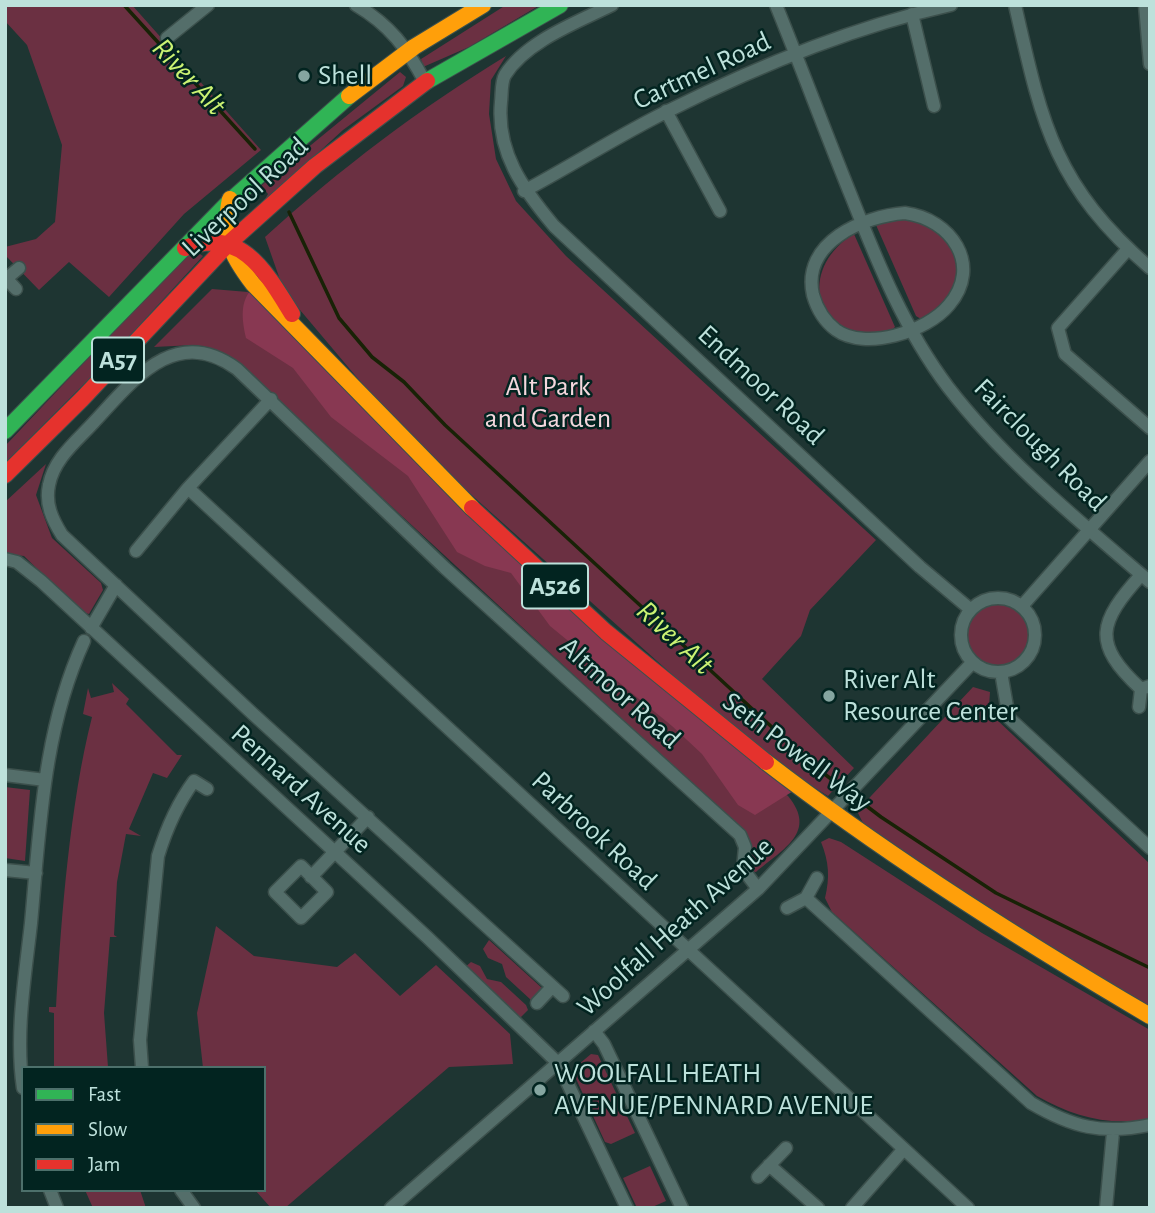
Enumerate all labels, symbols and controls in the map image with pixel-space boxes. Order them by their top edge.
street label: Cartmel Road [628,25,776,117]
water label: River Alt [144,31,234,123]
place label: Shell [318,59,372,93]
marker: Shell [296,68,312,84]
street label: Liverpool Road [175,130,315,264]
street label: Endmoor Road [691,318,831,452]
road number: A57 [92,338,144,382]
park label: Alt Park and Garden [485,370,611,436]
street label: Fairclough Road [966,371,1114,519]
road number: A526 [522,564,588,608]
water label: River Alt [629,593,721,683]
street label: Altmoor Road [553,630,687,756]
place label: River Alt Resource Center [843,663,1018,729]
street label: Seth Powell Way [716,685,878,819]
marker: River Alt Resource Center [821,688,837,704]
street label: Pennard Avenue [224,717,378,861]
street label: Parbrook Road [524,764,664,898]
street label: Woolfall Heath Avenue [570,830,780,1024]
place label: WOOLFALL HEATH AVENUE/PENNARD AVENUE [554,1057,873,1123]
legend [21,1066,266,1192]
marker: WOOLFALL HEATH AVENUE/PENNARD AVENUE [532,1082,548,1098]
text: Fast [88,1084,121,1105]
text: Slow [88,1119,127,1140]
text: Jam [88,1154,120,1175]

